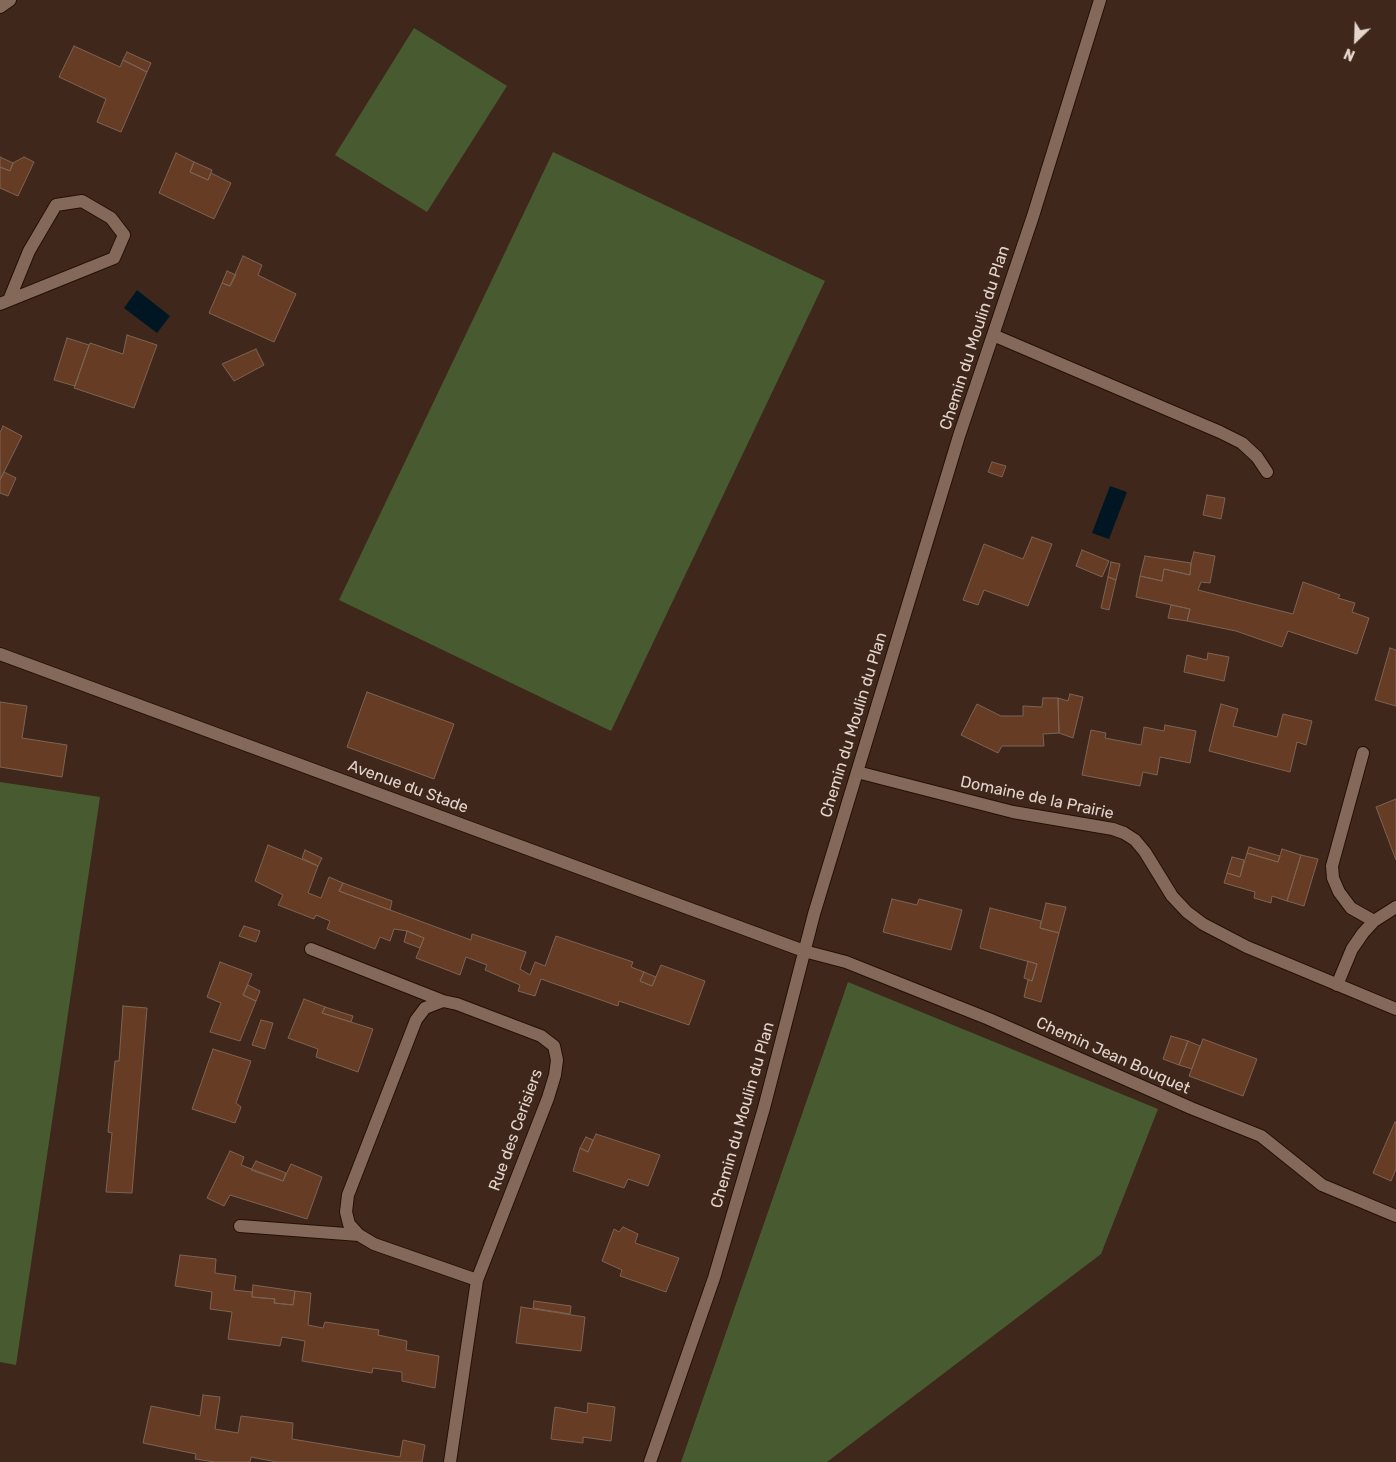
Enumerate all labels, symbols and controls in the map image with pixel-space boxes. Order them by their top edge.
north arrow [1331,15,1381,65]
text: N [1342,44,1358,64]
street label: Chemin du Moulin du Plan [936,243,1014,433]
street label: Chemin du Moulin du Plan [817,630,891,820]
street label: Avenue du Stade [345,756,471,818]
street label: Domaine de la Prairie [958,772,1116,824]
street label: Chemin Jean Bouquet [1033,1013,1193,1099]
street label: Chemin du Moulin du Plan [707,1020,779,1210]
street label: Rue des Cerisiers [485,1066,547,1194]

